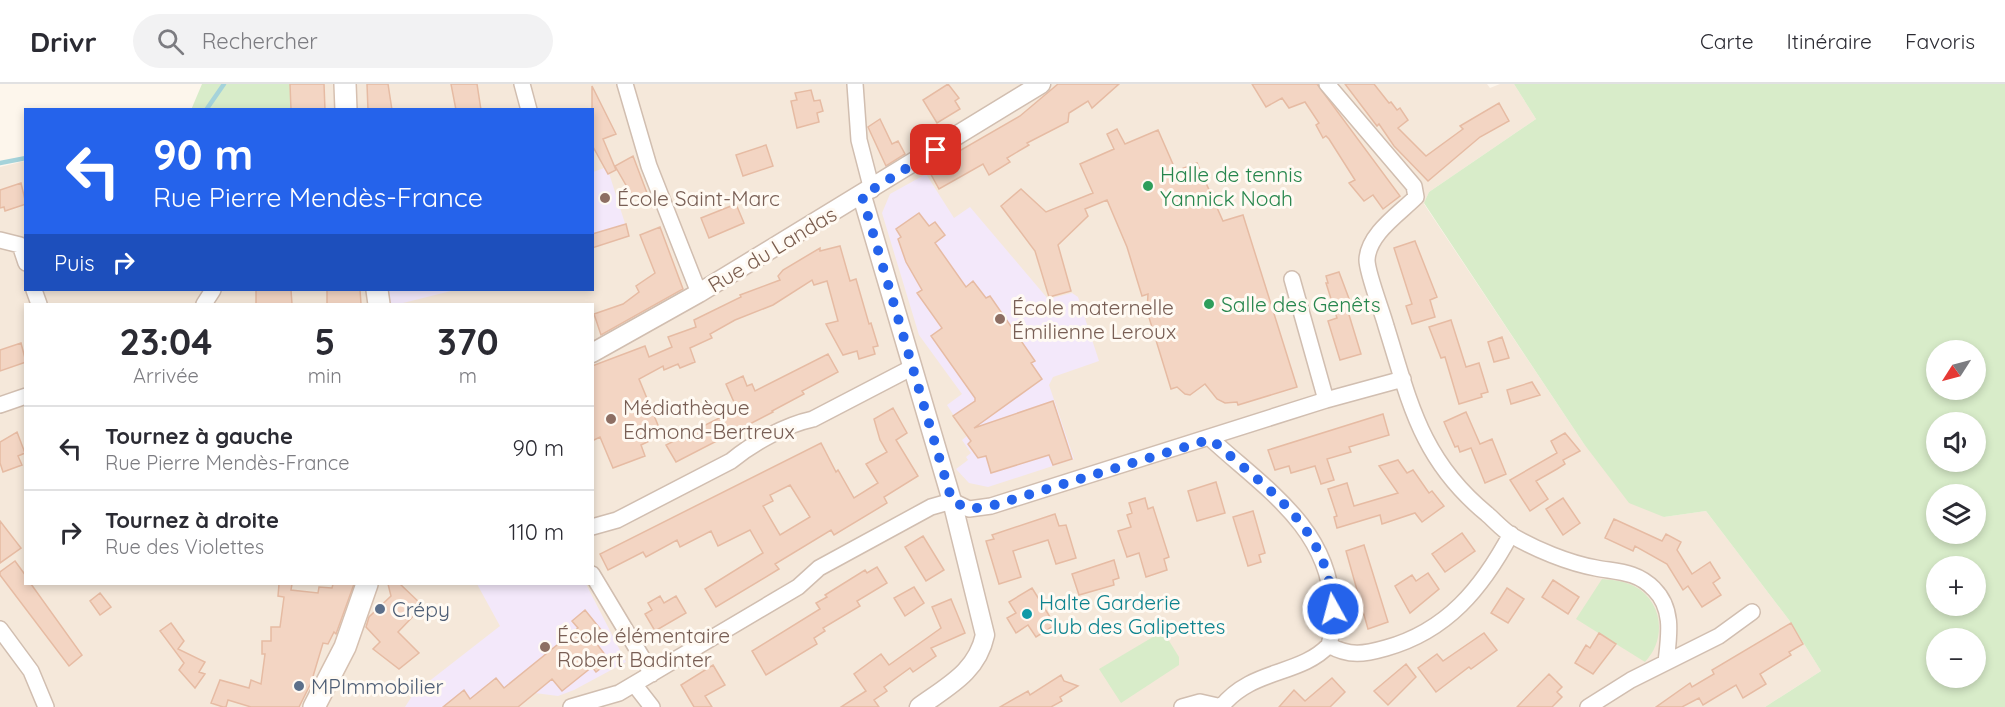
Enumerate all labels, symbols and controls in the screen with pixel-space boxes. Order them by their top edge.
search box [133,14,553,68]
text: Drivr [30,24,97,59]
icon: search [154,25,187,58]
text: Rechercher [202,27,318,55]
text: Carte [1700,28,1754,54]
text: Itinéraire [1787,28,1872,54]
text: Favoris [1905,28,1975,54]
pin [910,124,961,175]
text: 90 m [153,128,253,181]
icon: left [54,132,132,210]
icon: arrive [919,133,952,166]
place label: Halle de tennis Yannick Noah [1160,161,1303,211]
marker: Halle de tennis Yannick Noah [1141,179,1155,193]
text: Rue Pierre Mendès-France [153,180,483,214]
place label: École Saint-Marc [617,185,780,211]
marker: École Saint-Marc [598,191,612,205]
street label: Rue du Landas [703,200,841,298]
icon: right [107,246,140,279]
text: Puis [54,249,95,277]
place label: Salle des Genêts [1221,291,1381,317]
place label: École maternelle Émilienne Leroux [1012,294,1176,344]
marker: Salle des Genêts [1202,297,1216,311]
marker: École maternelle Émilienne Leroux [993,312,1007,326]
text: 23:04 [119,319,212,364]
text: 5 [314,319,335,364]
text: 370 [437,319,499,364]
north arrow [1926,340,1986,400]
map controls [1926,340,1986,688]
text: Arrivée [133,363,199,388]
text: min [308,363,342,388]
text: m [459,363,477,388]
place label: Médiathèque Edmond-Bertreux [623,394,795,444]
marker: Médiathèque Edmond-Bertreux [604,412,618,426]
button: sound [1926,412,1986,472]
text: Tournez à gauche [105,422,293,450]
icon: left [54,432,87,465]
text: 90 m [513,434,564,462]
text: Rue Pierre Mendès-France [105,450,350,475]
button: layers [1926,484,1986,544]
text: Tournez à droite [105,506,279,534]
icon: right [54,516,87,549]
text: 110 m [509,518,564,546]
text: Rue des Violettes [105,534,264,559]
button: + [1926,556,1986,616]
position arrow [1301,577,1365,641]
place label: Halte Garderie Club des Galipettes [1039,589,1225,639]
place label: Crépy [392,596,450,622]
marker: Crépy [373,602,387,616]
marker: Halte Garderie Club des Galipettes [1020,607,1034,621]
place label: École élémentaire Robert Badinter [557,622,730,672]
button: − [1926,628,1986,688]
marker: École élémentaire Robert Badinter [538,640,552,654]
place label: MPImmobilier [311,673,444,699]
marker: MPImmobilier [292,679,306,693]

